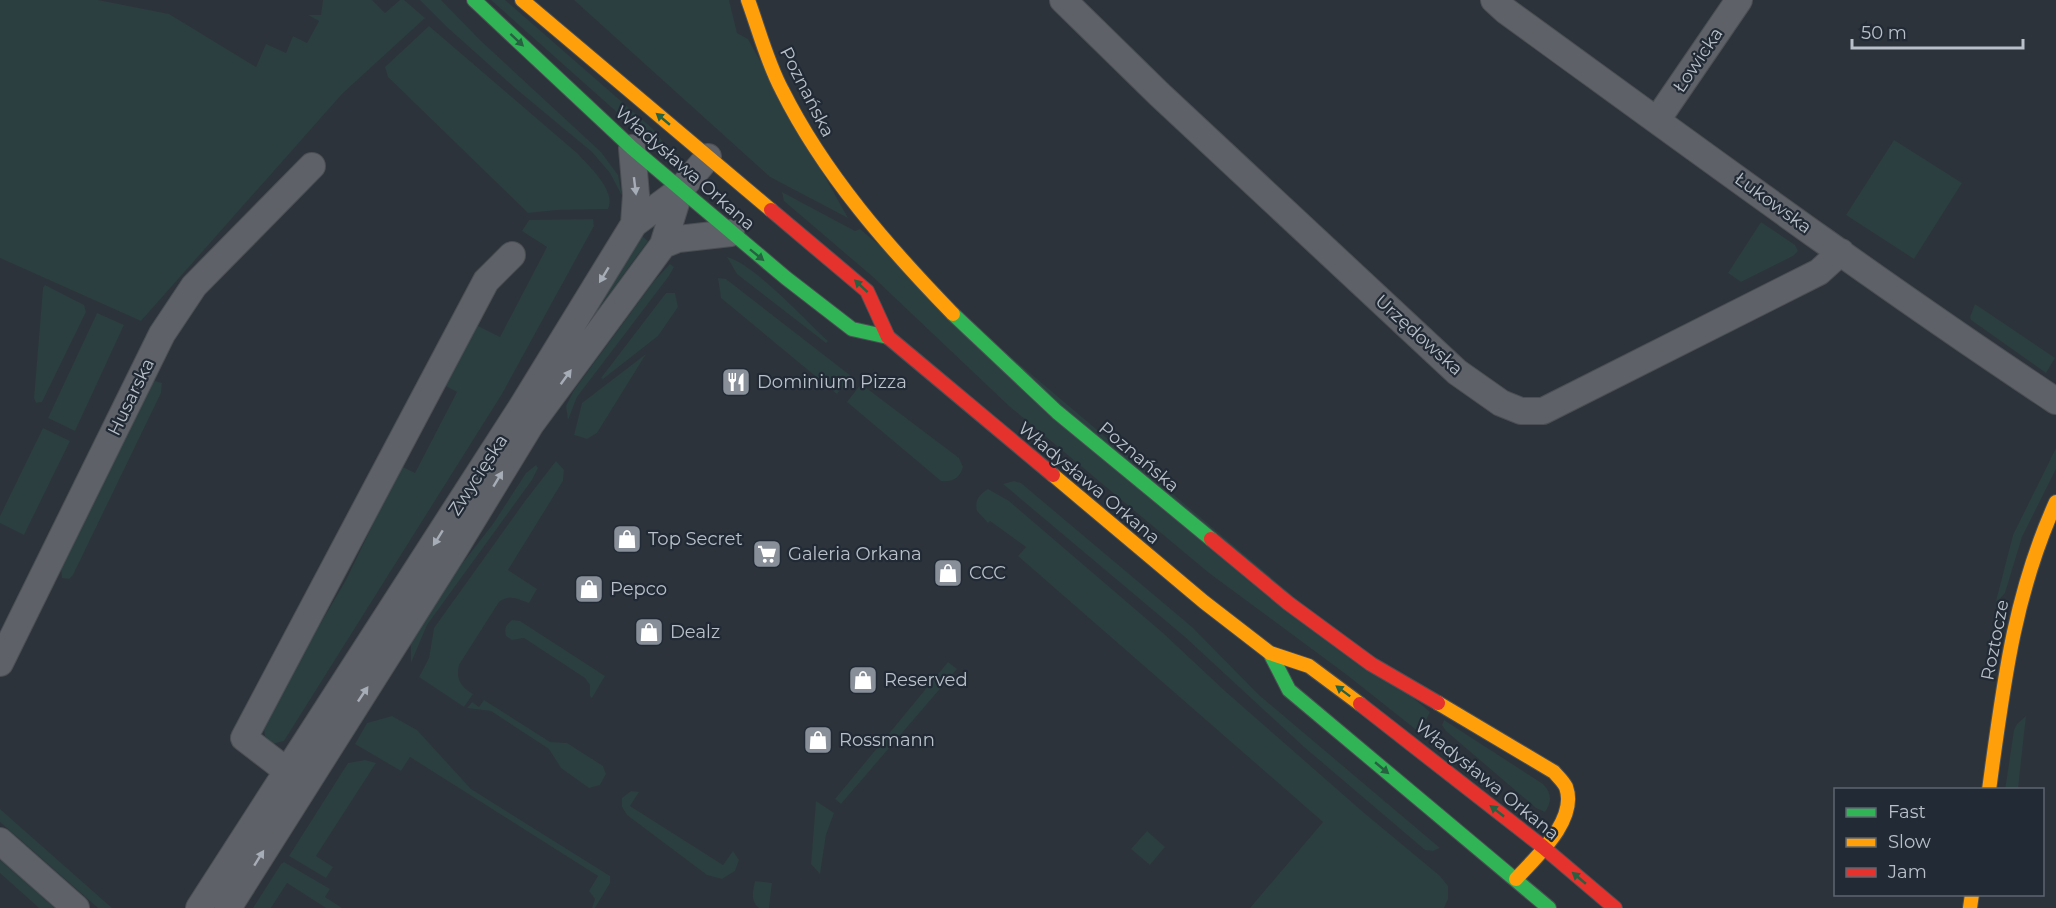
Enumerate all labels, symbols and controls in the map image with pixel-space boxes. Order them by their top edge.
scale bar [1852,12,2023,50]
text: 50 m [1861,22,1907,44]
street label: Łowicka [1668,23,1728,97]
one-way arrow [509,33,524,46]
street label: Poznańska [775,43,839,141]
street label: Władysława Orkana [610,101,760,235]
one-way arrow [655,113,671,126]
street label: Łukowska [1730,168,1816,238]
one-way arrow [630,177,639,196]
one-way arrow [749,248,765,261]
one-way arrow [599,267,610,283]
one-way arrow [854,280,869,293]
street label: Urzędowska [1371,290,1467,380]
street label: Husarska [103,355,159,439]
restaurant icon: Dominium Pizza [720,366,752,398]
one-way arrow [560,369,572,385]
place label: Dominium Pizza [757,371,907,393]
street label: Władysława Orkana [1014,417,1164,549]
street label: Poznańska [1094,417,1184,497]
street label: Zwycięska [444,430,512,520]
one-way arrow [492,471,503,487]
shop icon: Top Secret [611,523,643,555]
place label: Top Secret [648,528,743,550]
one-way arrow [432,530,443,546]
supermarket icon: Galeria Orkana [751,538,783,570]
place label: Galeria Orkana [788,543,922,565]
shop icon: CCC [932,557,964,589]
place label: CCC [969,562,1006,584]
shop icon: Pepco [573,573,605,605]
place label: Pepco [610,578,667,600]
street label: Roztocze [1976,598,2014,682]
shop icon: Dealz [633,616,665,648]
place label: Dealz [670,621,720,643]
shop icon: Reserved [847,664,879,696]
place label: Reserved [884,669,968,691]
one-way arrow [1336,685,1352,697]
one-way arrow [358,686,369,702]
street label: Władysława Orkana [1411,715,1563,845]
shop icon: Rossmann [802,724,834,756]
place label: Rossmann [839,729,935,751]
one-way arrow [1374,761,1390,774]
legend [1834,788,2044,896]
text: Fast [1888,801,1926,823]
one-way arrow [1490,805,1505,818]
text: Slow [1888,831,1931,853]
one-way arrow [253,850,264,866]
text: Jam [1887,861,1927,883]
one-way arrow [1571,871,1587,884]

